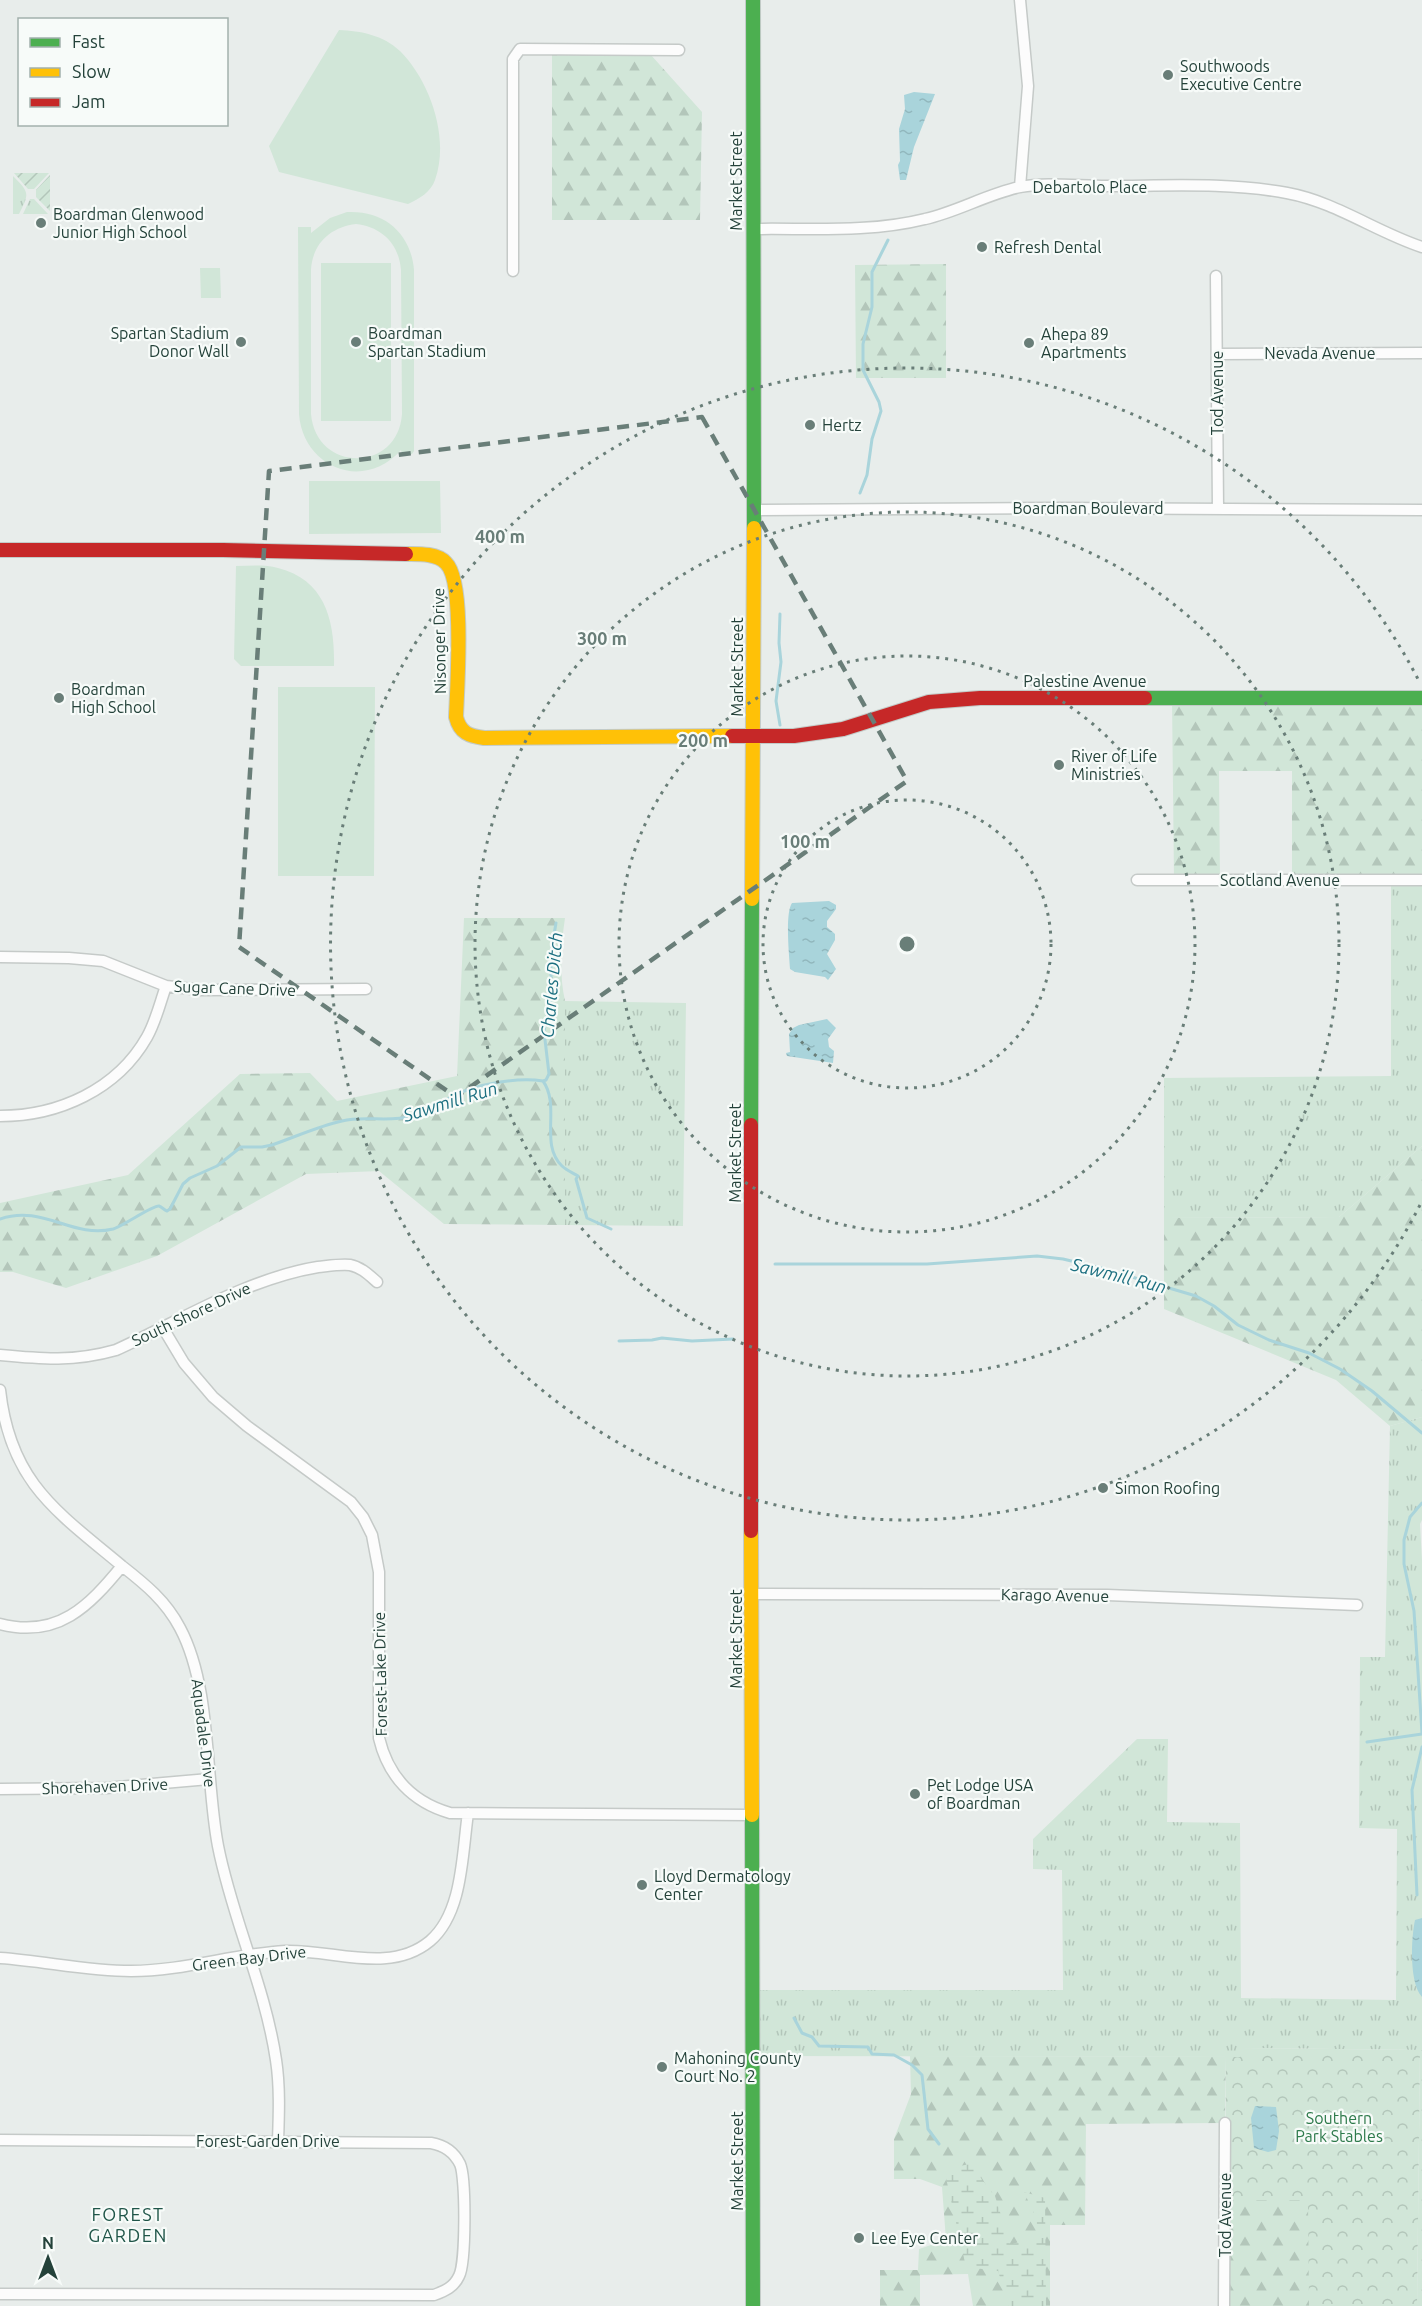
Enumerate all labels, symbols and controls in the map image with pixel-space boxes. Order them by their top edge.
legend [18,18,228,126]
text: Fast [72,31,105,51]
place label: Southwoods Executive Centre [1180,57,1302,93]
text: Slow [72,61,111,81]
marker: Southwoods Executive Centre [1161,68,1175,82]
text: Jam [72,91,106,111]
street label: Market Street [727,131,745,231]
street label: Debartolo Place [1033,178,1147,196]
place label: Boardman Glenwood Junior High School [53,205,204,241]
marker: Boardman Glenwood Junior High School [34,216,48,230]
place label: Refresh Dental [994,238,1101,256]
marker: Refresh Dental [975,240,989,254]
place label: Spartan Stadium Donor Wall [111,324,229,360]
place label: Boardman Spartan Stadium [368,324,486,360]
place label: Ahepa 89 Apartments [1041,325,1126,361]
marker: Spartan Stadium Donor Wall [234,335,248,349]
marker: Boardman Spartan Stadium [349,335,363,349]
marker: Ahepa 89 Apartments [1022,336,1036,350]
street label: Nevada Avenue [1264,344,1376,362]
street label: Tod Avenue [1208,351,1226,435]
place label: Hertz [822,416,862,434]
marker: Hertz [803,418,817,432]
street label: Boardman Boulevard [1012,499,1164,517]
text: 400 m [475,526,525,546]
street label: Nisonger Drive [429,588,449,694]
street label: Market Street [728,617,746,717]
text: 300 m [577,628,627,648]
street label: Palestine Avenue [1023,672,1147,690]
place label: Boardman High School [71,680,156,716]
marker: Boardman High School [52,691,66,705]
text: 200 m [678,730,728,750]
place label: River of Life Ministries [1071,747,1157,783]
marker: River of Life Ministries [1052,758,1066,772]
text: 100 m [780,831,830,851]
street label: Scotland Avenue [1220,871,1340,889]
water label: Charles Ditch [536,931,566,1039]
centre of rings [897,934,917,954]
street label: Sugar Cane Drive [174,977,296,999]
water label: Sawmill Run [400,1077,499,1125]
street label: Market Street [726,1103,744,1203]
water label: Sawmill Run [1068,1253,1169,1296]
street label: South Shore Drive [129,1279,253,1349]
place label: Simon Roofing [1115,1479,1220,1497]
marker: Simon Roofing [1096,1481,1110,1495]
street label: Karago Avenue [1001,1585,1109,1605]
street label: Market Street [727,1589,745,1689]
street label: Forest-Lake Drive [370,1612,390,1736]
street label: Aquadale Drive [188,1678,220,1788]
street label: Shorehaven Drive [42,1775,168,1797]
place label: Pet Lodge USA of Boardman [927,1776,1034,1812]
marker: Pet Lodge USA of Boardman [908,1787,922,1801]
place label: Lloyd Dermatology Center [654,1867,791,1903]
marker: Lloyd Dermatology Center [635,1878,649,1892]
street label: Green Bay Drive [191,1942,307,1974]
place label: Mahoning County Court No. 2 [674,2049,801,2085]
marker: Mahoning County Court No. 2 [655,2060,669,2074]
park label: Southern Park Stables [1295,2109,1383,2145]
street label: Market Street [728,2111,746,2211]
street label: Forest-Garden Drive [196,2132,340,2150]
street label: Tod Avenue [1216,2173,1234,2257]
district label: FOREST GARDEN [88,2204,168,2245]
north arrow [18,2228,78,2288]
place label: Lee Eye Center [871,2229,978,2247]
marker: Lee Eye Center [852,2231,866,2245]
text: N [42,2234,54,2252]

